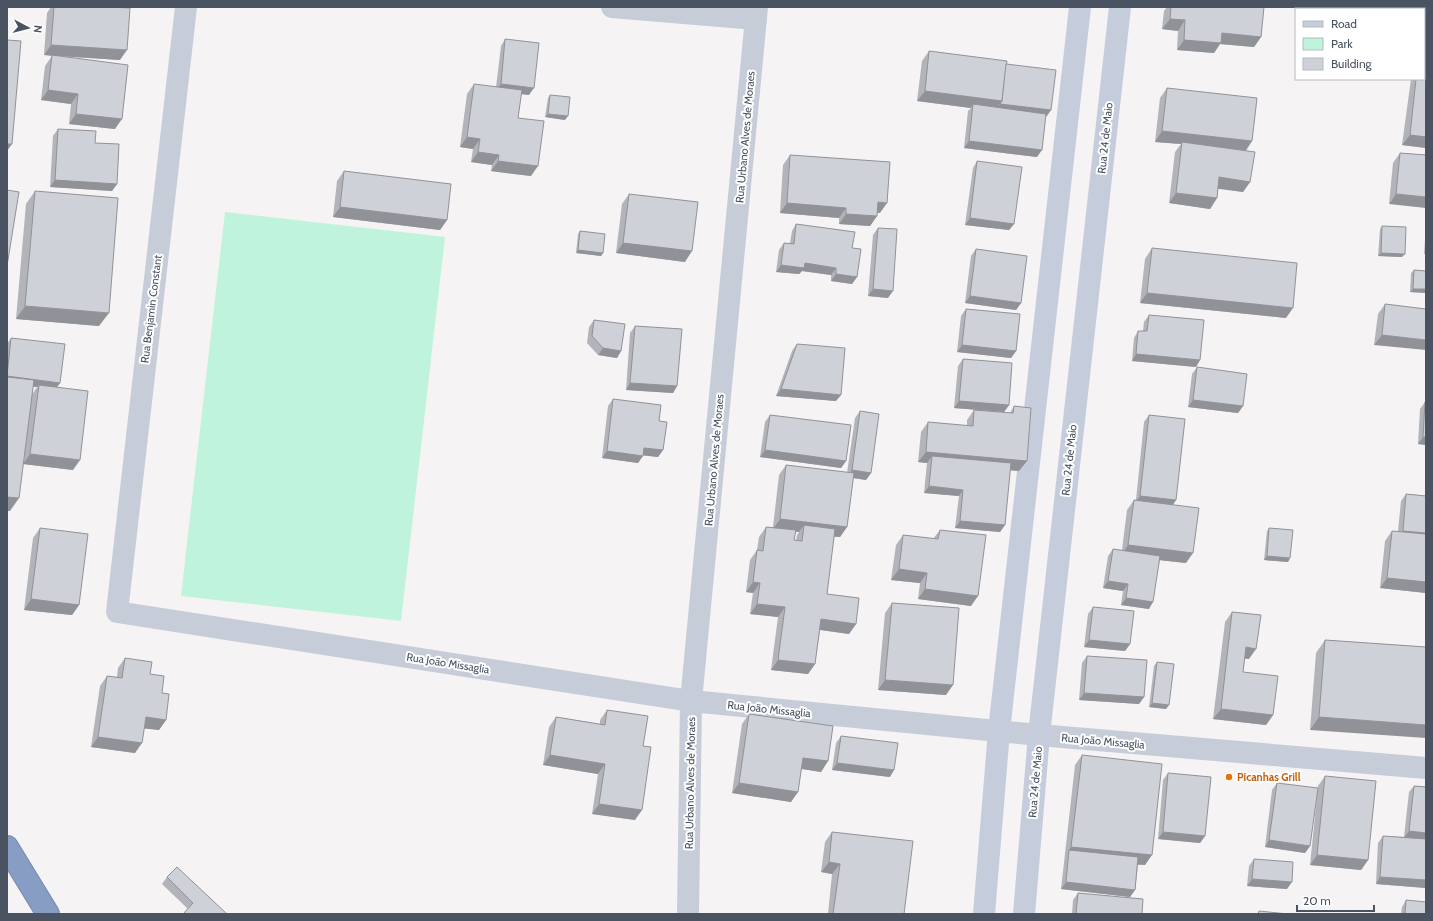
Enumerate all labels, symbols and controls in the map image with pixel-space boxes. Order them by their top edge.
north arrow [8,8,48,48]
legend [1295,8,1425,80]
text: Road [1331,16,1357,31]
text: N [31,25,45,34]
text: Park [1331,36,1353,51]
text: Building [1331,56,1373,71]
street label: Rua Urbano Alves de Moraes [732,70,758,204]
street label: Rua 24 de Maio [1094,102,1116,174]
street label: Rua Benjamin Constant [137,254,165,364]
street label: Rua Urbano Alves de Moraes [701,393,727,527]
street label: Rua 24 de Maio [1058,424,1080,496]
street label: Rua João Missaglia [406,650,491,677]
street label: Rua João Missaglia [727,698,812,720]
street label: Rua Urbano Alves de Moraes [682,716,698,849]
street label: Rua João Missaglia [1061,730,1146,752]
street label: Rua 24 de Maio [1025,746,1045,818]
place label: Picanhas Grill [1237,770,1301,784]
marker: Picanhas Grill [1224,772,1234,782]
scale bar [1297,887,1374,913]
text: 20 m [1303,893,1331,908]

